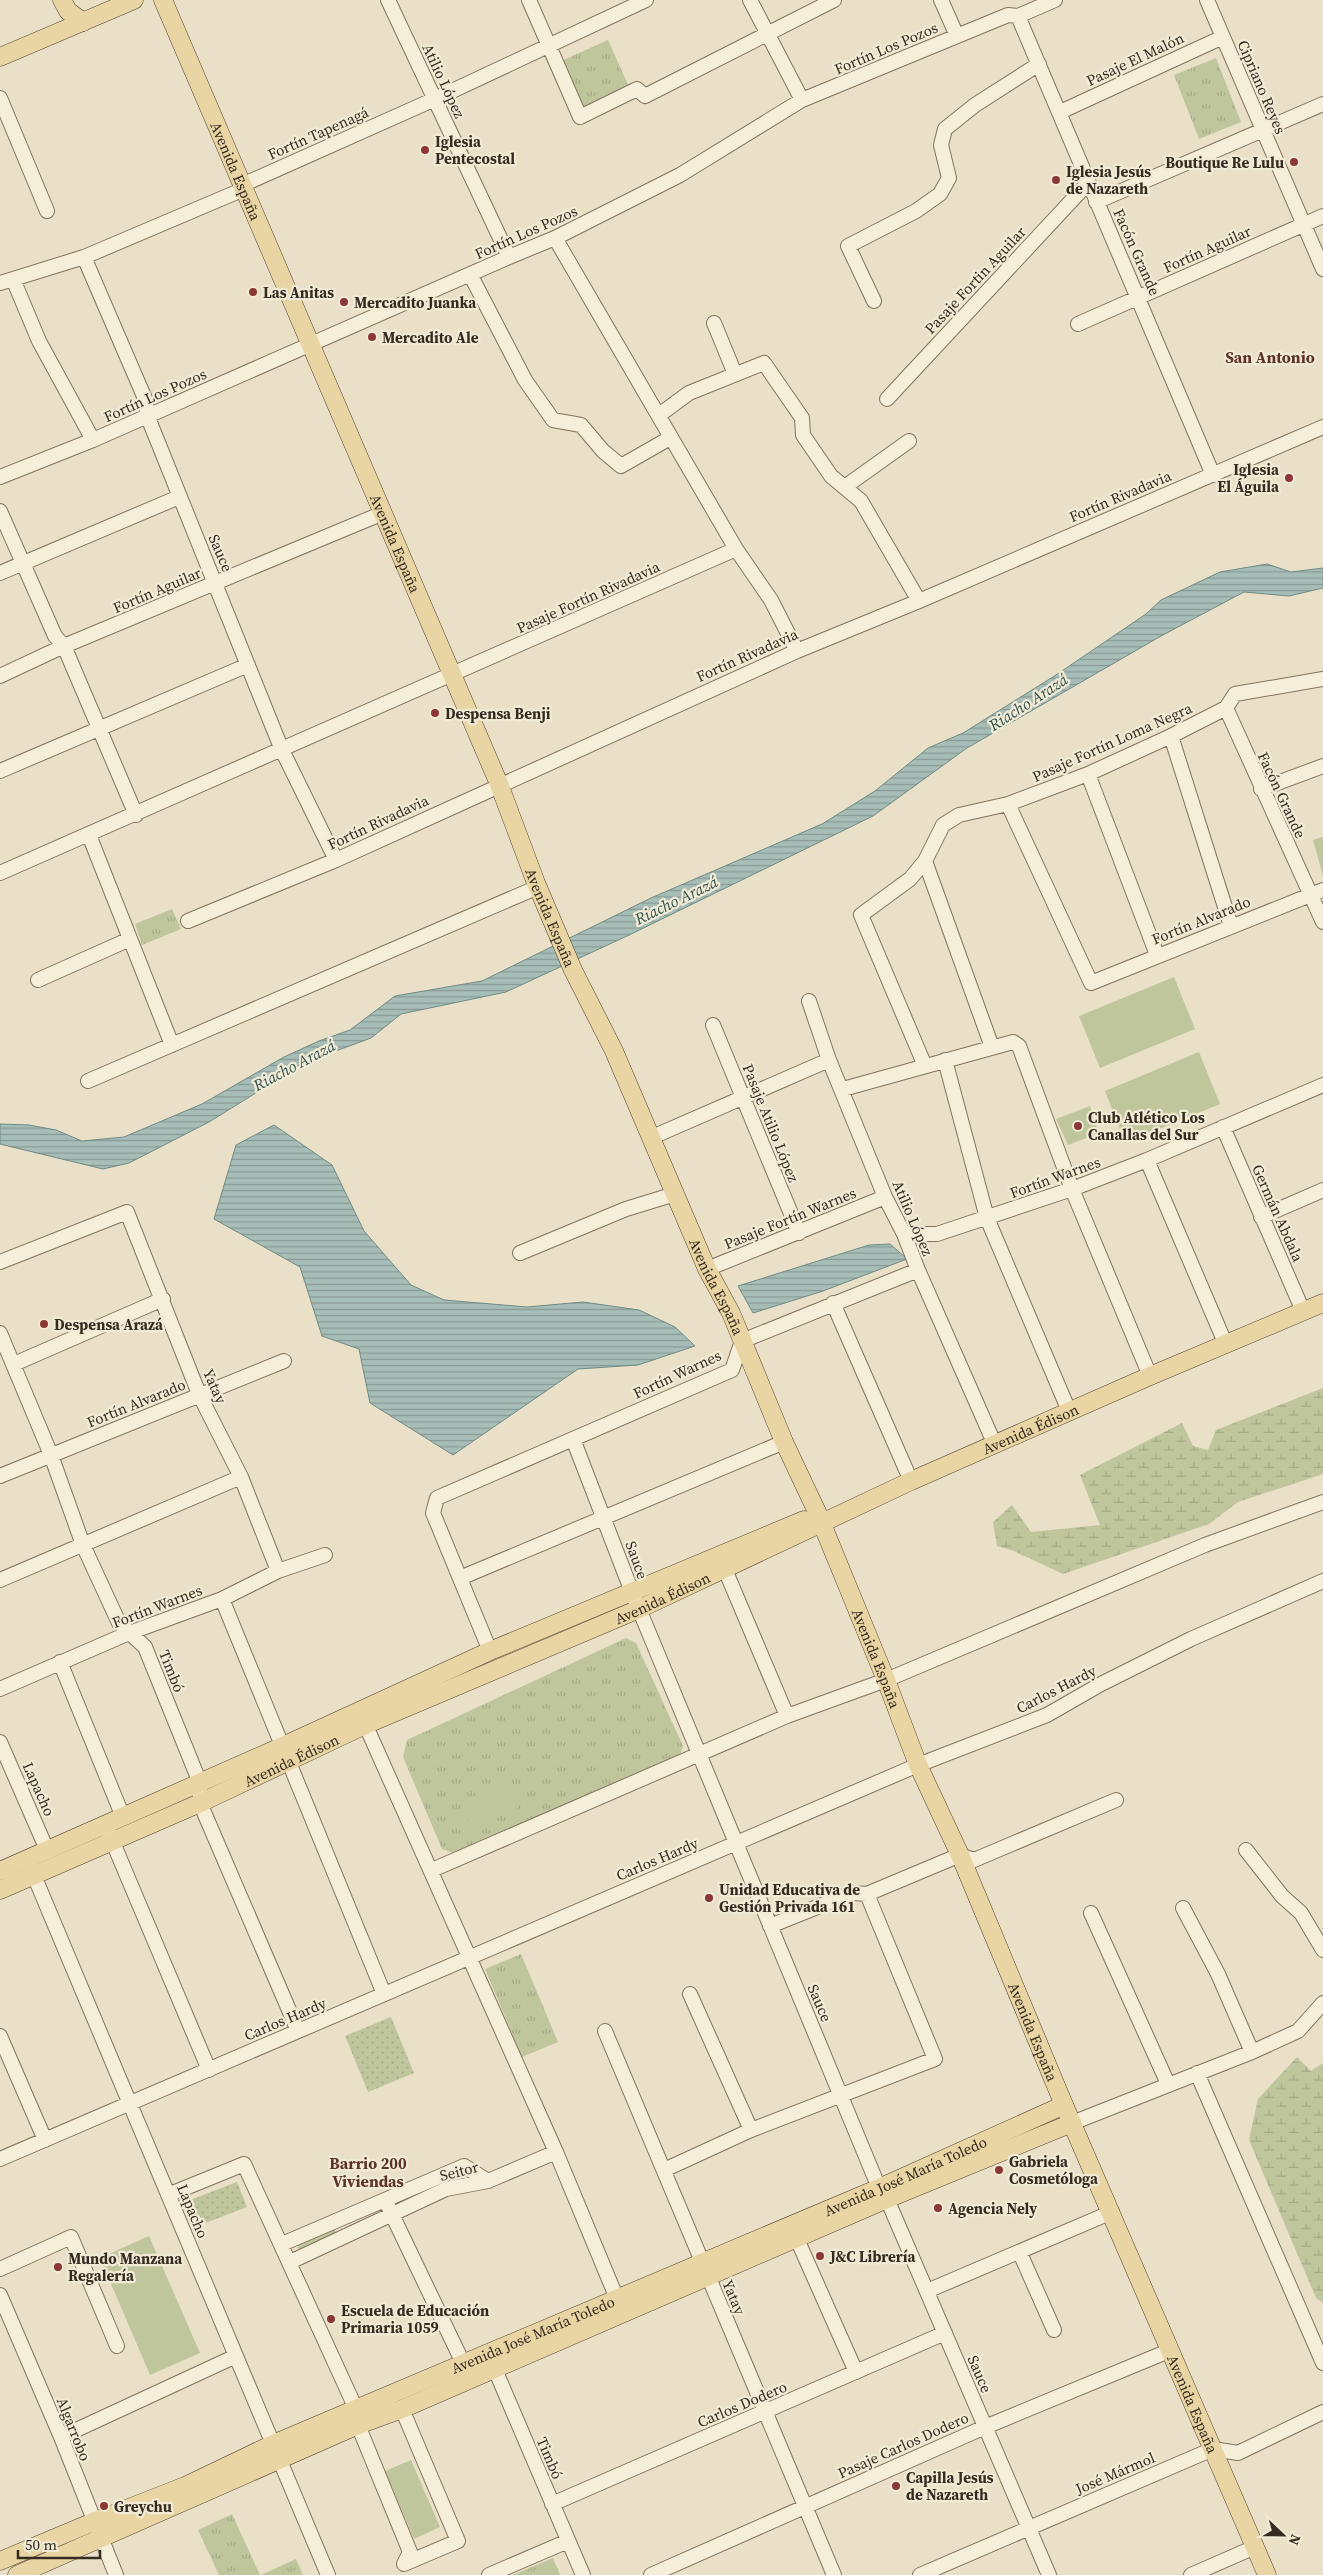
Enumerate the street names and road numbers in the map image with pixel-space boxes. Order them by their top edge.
street label: Fortín Los Pozos [831,17,941,79]
street label: Pasaje El Malón [1083,27,1187,91]
street label: Cipriano Reyes [1233,37,1291,137]
street label: Atilio López [418,40,470,122]
street label: Fortín Tapenagá [264,101,372,165]
street label: Avenida España [206,118,267,224]
street label: Fortín Los Pozos [471,200,581,264]
street label: Facón Grande [1108,205,1166,299]
street label: Fortín Aguilar [1160,220,1255,278]
street label: Pasaje Fortin Aguilar [920,221,1031,338]
street label: Fortín Los Pozos [100,363,210,427]
street label: Fortín Rivadavia [1066,465,1175,527]
street label: Avenida España [365,491,426,596]
street label: Sauce [204,531,238,575]
street label: Pasaje Fortín Rivadavia [513,556,663,638]
street label: Fortín Aguilar [110,562,205,618]
street label: Fortín Rivadavia [693,623,801,687]
street label: Pasaje Fortín Loma Negra [1029,697,1195,787]
street label: Facón Grande [1253,748,1311,842]
street label: Fortín Rivadavia [324,789,432,855]
street label: Avenida España [521,865,581,970]
street label: Fortín Alvarado [1149,891,1253,949]
street label: Pasaje Atilio López [738,1061,804,1185]
street label: Fortín Warnes [1007,1151,1103,1203]
street label: Germán Abdala [1247,1161,1309,1265]
street label: Atilio López [888,1177,938,1259]
street label: Pasaje Fortín Warnes [721,1182,859,1254]
street label: Avenida España [684,1235,749,1338]
street label: Fortín Warnes [630,1344,724,1404]
street label: Yatay [198,1365,232,1407]
street label: Fortín Alvarado [84,1374,188,1432]
street label: Avenida Édison [979,1398,1082,1459]
street label: Sauce [620,1538,654,1582]
street label: Avenida Édison [611,1567,713,1629]
street label: Fortín Warnes [109,1579,205,1633]
street label: Avenida España [847,1605,906,1711]
street label: Timbó [154,1647,190,1695]
street label: Carlos Hardy [1012,1660,1100,1718]
street label: Avenida Édison [240,1728,342,1791]
street label: Lapacho [18,1759,60,1819]
street label: Carlos Hardy [613,1832,702,1886]
street label: Avenida España [1004,1979,1064,2085]
street label: Sauce [803,1981,837,2025]
street label: Carlos Hardy [241,1992,330,2046]
street label: Avenida José María Toledo [821,2131,990,2221]
street label: Seitor [437,2156,481,2186]
street label: Lapacho [172,2181,214,2241]
street label: Yatay [717,2276,751,2318]
street label: Avenida José María Toledo [448,2290,618,2378]
street label: Avenida España [1163,2351,1224,2457]
street label: Sauce [963,2352,997,2396]
street label: Carlos Dodero [694,2376,790,2432]
street label: Algarrobo [52,2394,96,2464]
street label: Pasaje Carlos Dodero [834,2407,972,2483]
street label: Timbó [532,2434,568,2482]
street label: José Mármol [1071,2447,1158,2500]

